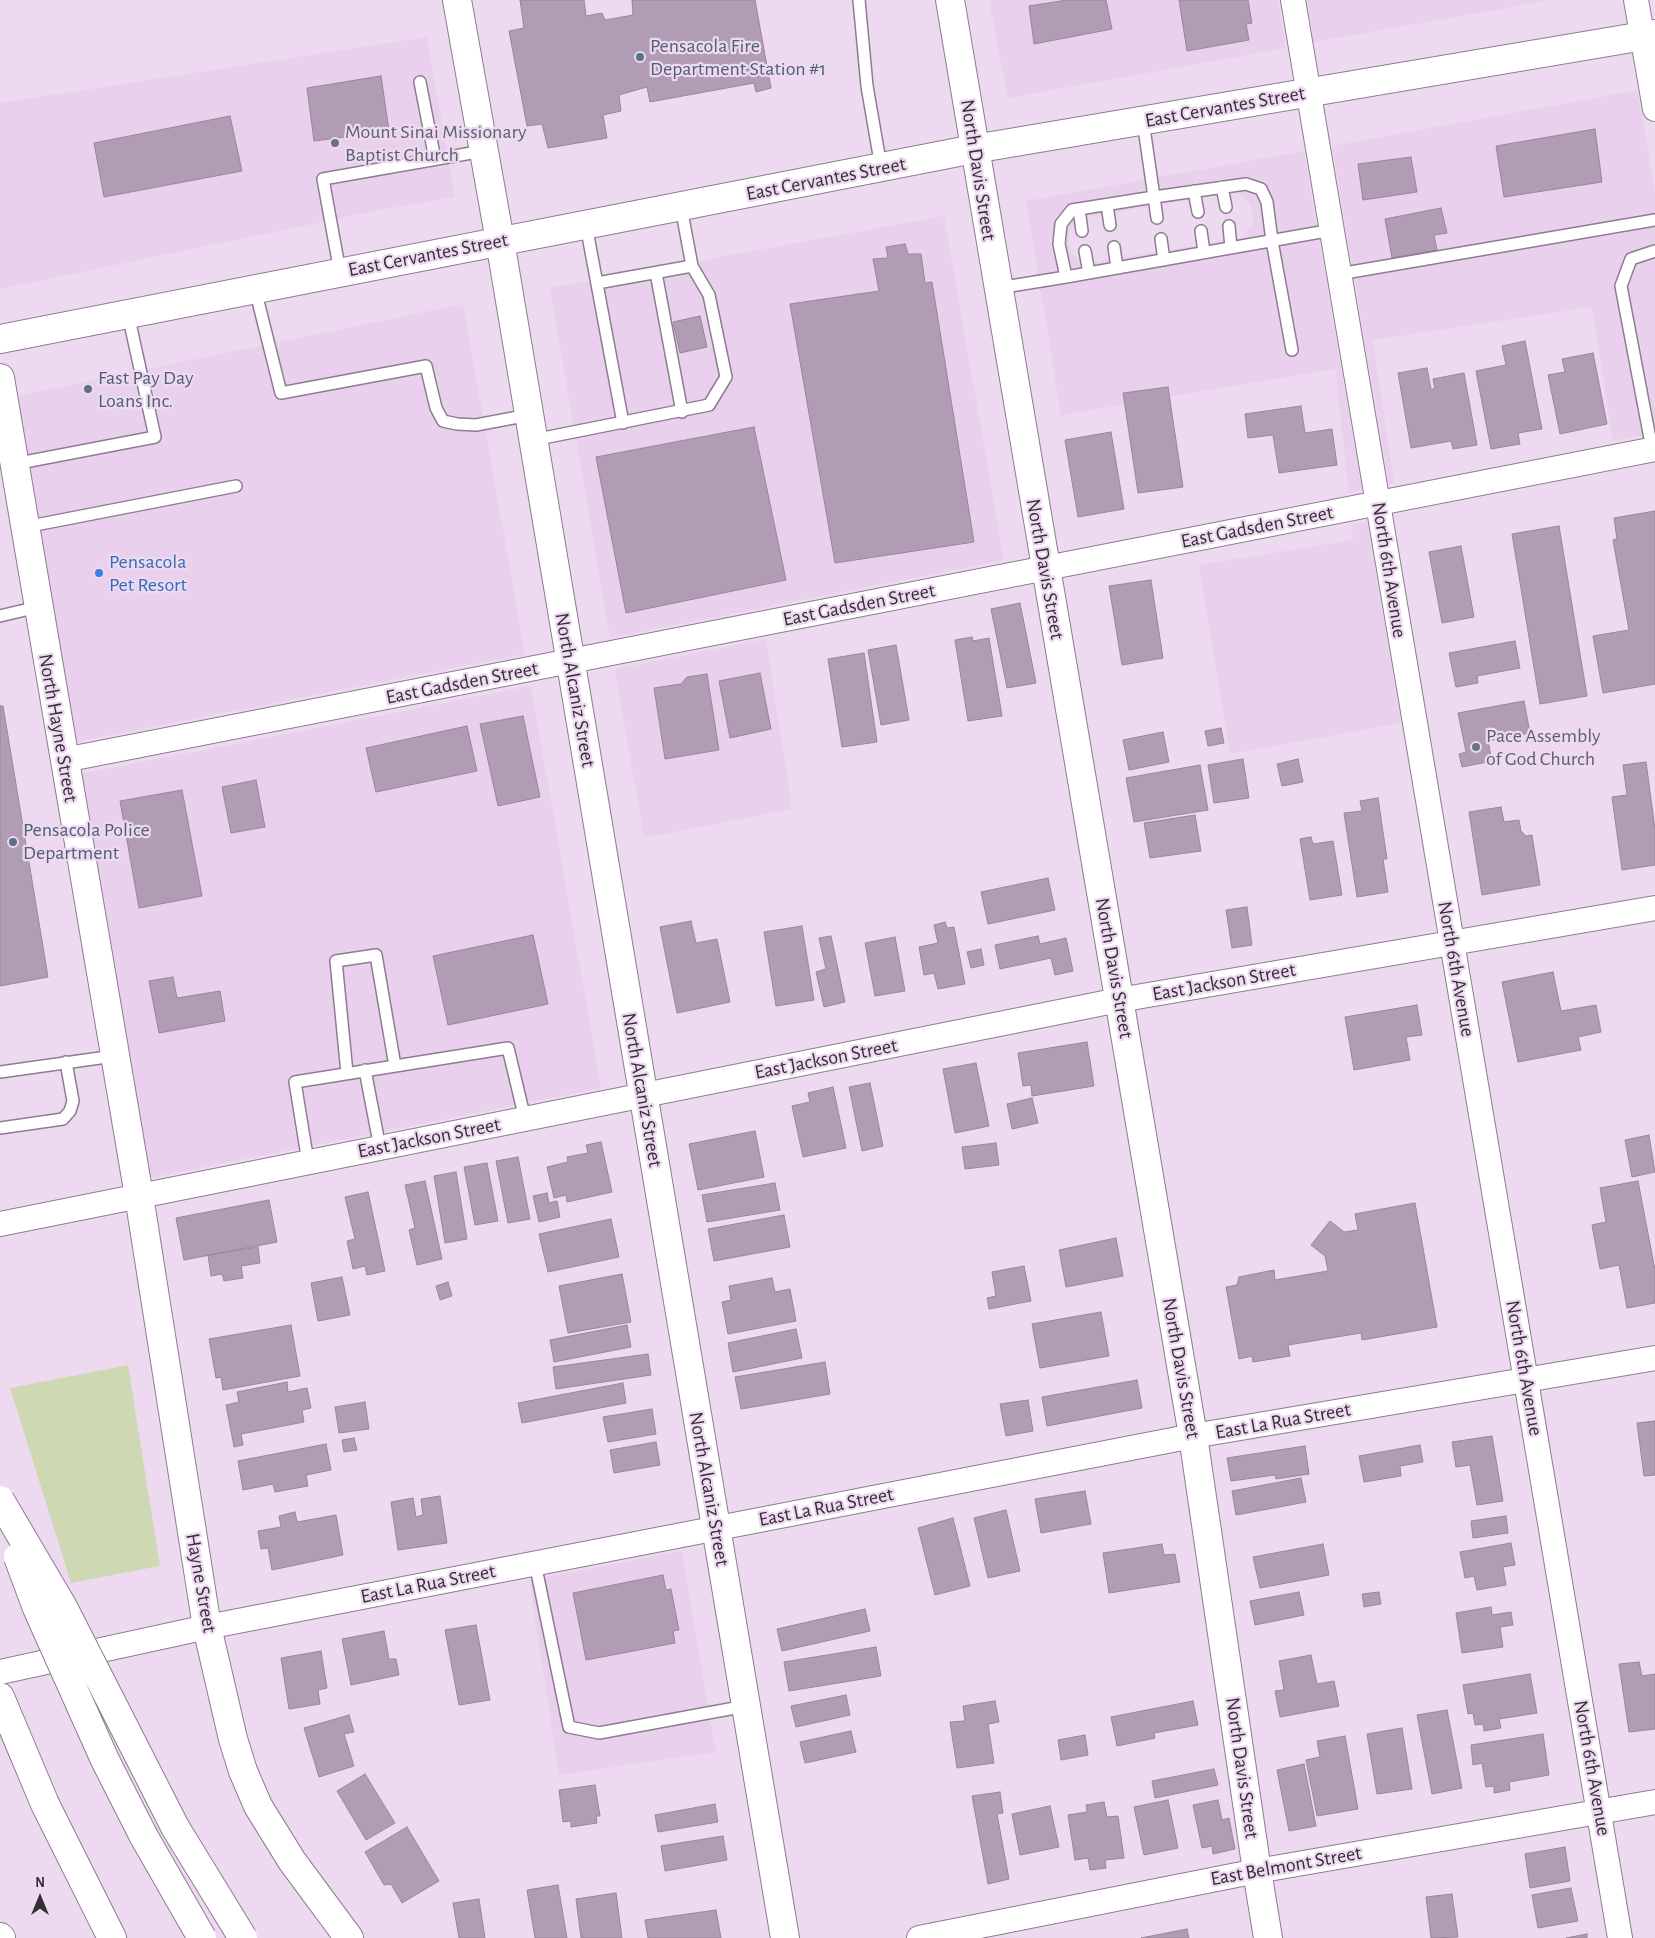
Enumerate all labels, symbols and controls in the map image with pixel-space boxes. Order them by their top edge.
place label: Pensacola Fire Department Station #1 [650,34,826,81]
marker: Pensacola Fire Department Station #1 [634,51,646,63]
street label: East Cervantes Street [1143,81,1307,133]
street label: North Davis Street [955,98,1001,242]
place label: Mount Sinai Missionary Baptist Church [345,120,527,167]
marker: Mount Sinai Missionary Baptist Church [329,137,341,149]
street label: East Cervantes Street [744,152,908,206]
street label: East Cervantes Street [346,228,510,282]
place label: Fast Pay Day Loans Inc. [98,366,194,413]
marker: Fast Pay Day Loans Inc. [82,383,94,395]
street label: North Davis Street [1021,497,1069,641]
street label: East Gadsden Street [1179,500,1335,554]
street label: North 6th Avenue [1366,500,1412,640]
place label: Pensacola Pet Resort [109,550,187,597]
marker: Pensacola Pet Resort [93,567,105,579]
street label: East Gadsden Street [781,578,937,632]
street label: North Alcaniz Street [550,611,600,769]
street label: North Hayne Street [33,652,83,804]
street label: East Gadsden Street [384,656,540,710]
place label: Pace Assembly of God Church [1486,724,1601,771]
marker: Pace Assembly of God Church [1470,741,1482,753]
place label: Pensacola Police Department [23,818,150,865]
marker: Pensacola Police Department [7,836,19,848]
street label: North Davis Street [1090,896,1138,1040]
street label: North 6th Avenue [1432,899,1480,1039]
street label: East Jackson Street [1150,958,1298,1006]
street label: North Alcaniz Street [617,1011,667,1169]
street label: East Jackson Street [752,1033,900,1085]
street label: East Jackson Street [355,1112,503,1164]
street label: North Davis Street [1157,1296,1205,1440]
street label: North 6th Avenue [1500,1298,1548,1438]
street label: East La Rua Street [1213,1397,1353,1445]
street label: North Alcaniz Street [684,1410,734,1568]
street label: East La Rua Street [756,1482,896,1532]
street label: Hayne Street [180,1531,222,1635]
street label: East La Rua Street [358,1559,498,1609]
street label: North Davis Street [1220,1696,1264,1840]
street label: North 6th Avenue [1568,1698,1616,1838]
street label: East Belmont Street [1209,1841,1363,1891]
north arrow [15,1873,65,1923]
text: N [35,1876,45,1890]

